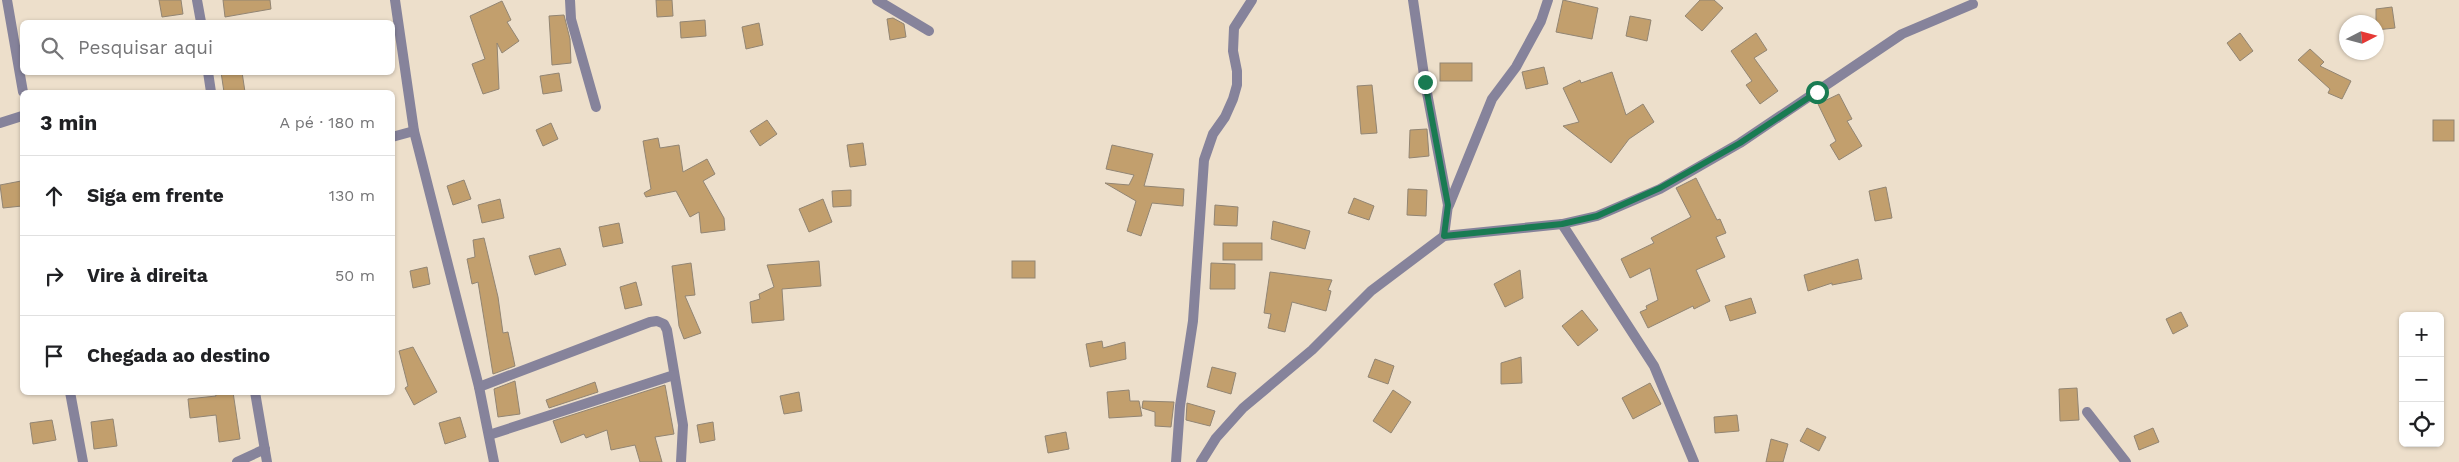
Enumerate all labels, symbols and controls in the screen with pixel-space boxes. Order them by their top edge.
north arrow [2339,15,2384,60]
search box [20,20,395,75]
icon: search [38,34,66,62]
text: Pesquisar aqui [78,36,213,59]
route end [1414,71,1437,94]
route start [1806,81,1829,104]
text: 3 min [40,110,97,135]
text: A pé · 180 m [279,113,375,132]
icon: ahead [40,182,68,210]
text: Siga em frente [87,184,224,207]
text: 130 m [329,186,375,205]
icon: right [40,262,68,290]
text: Vire à direita [87,264,208,287]
text: 50 m [335,266,375,285]
map controls [2399,312,2444,447]
button: + [2399,312,2444,357]
icon: arrive [40,342,68,370]
text: Chegada ao destino [87,344,270,367]
button: − [2399,357,2444,402]
button: locate [2399,402,2444,447]

